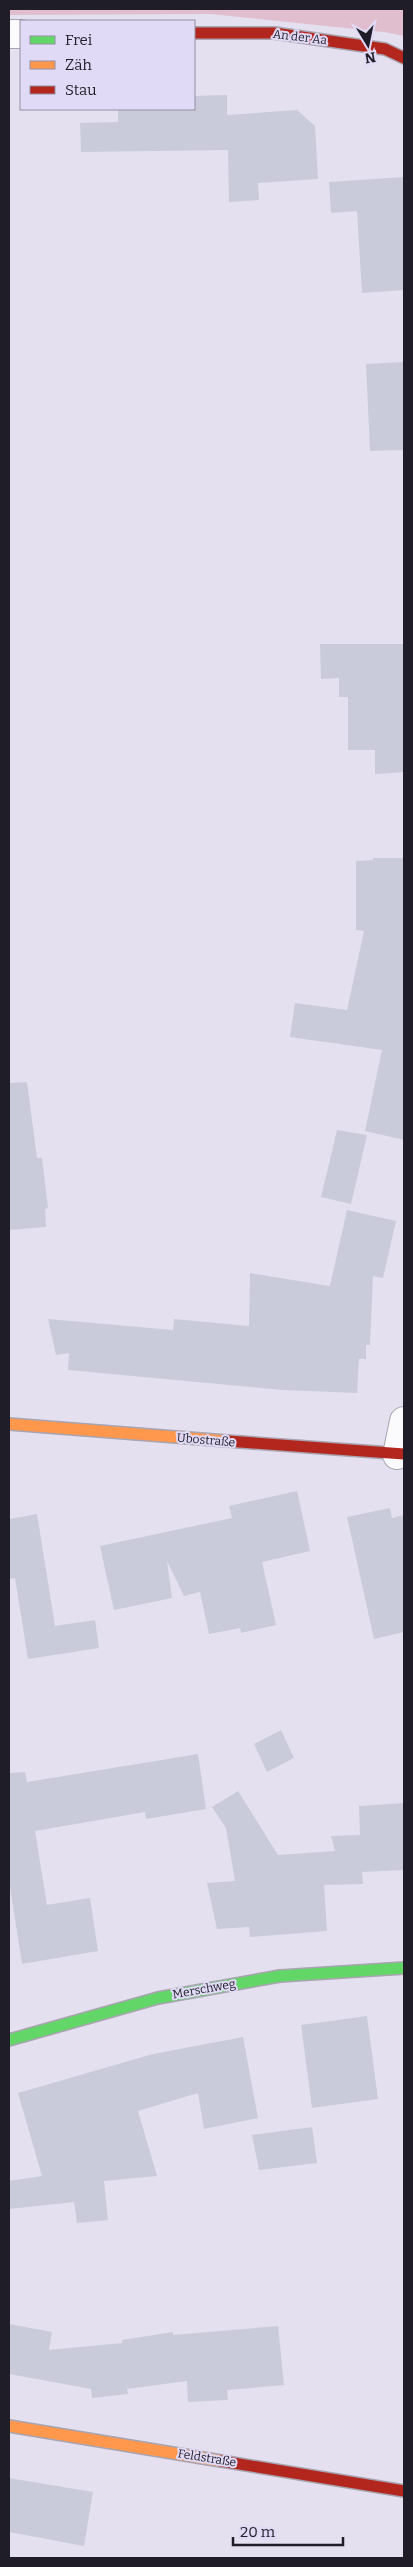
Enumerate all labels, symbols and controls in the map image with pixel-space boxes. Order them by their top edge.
legend [20,20,195,110]
north arrow [343,20,393,70]
street label: An der Aa [272,27,328,47]
text: Frei [65,31,93,49]
text: N [363,48,377,67]
text: Zäh [65,56,92,74]
text: Stau [65,81,97,99]
street label: Ubostraße [176,1430,236,1450]
street label: Merschweg [171,1977,237,2001]
street label: Feldstraße [177,2446,237,2470]
scale bar [233,2514,343,2546]
text: 20 m [240,2523,276,2541]

